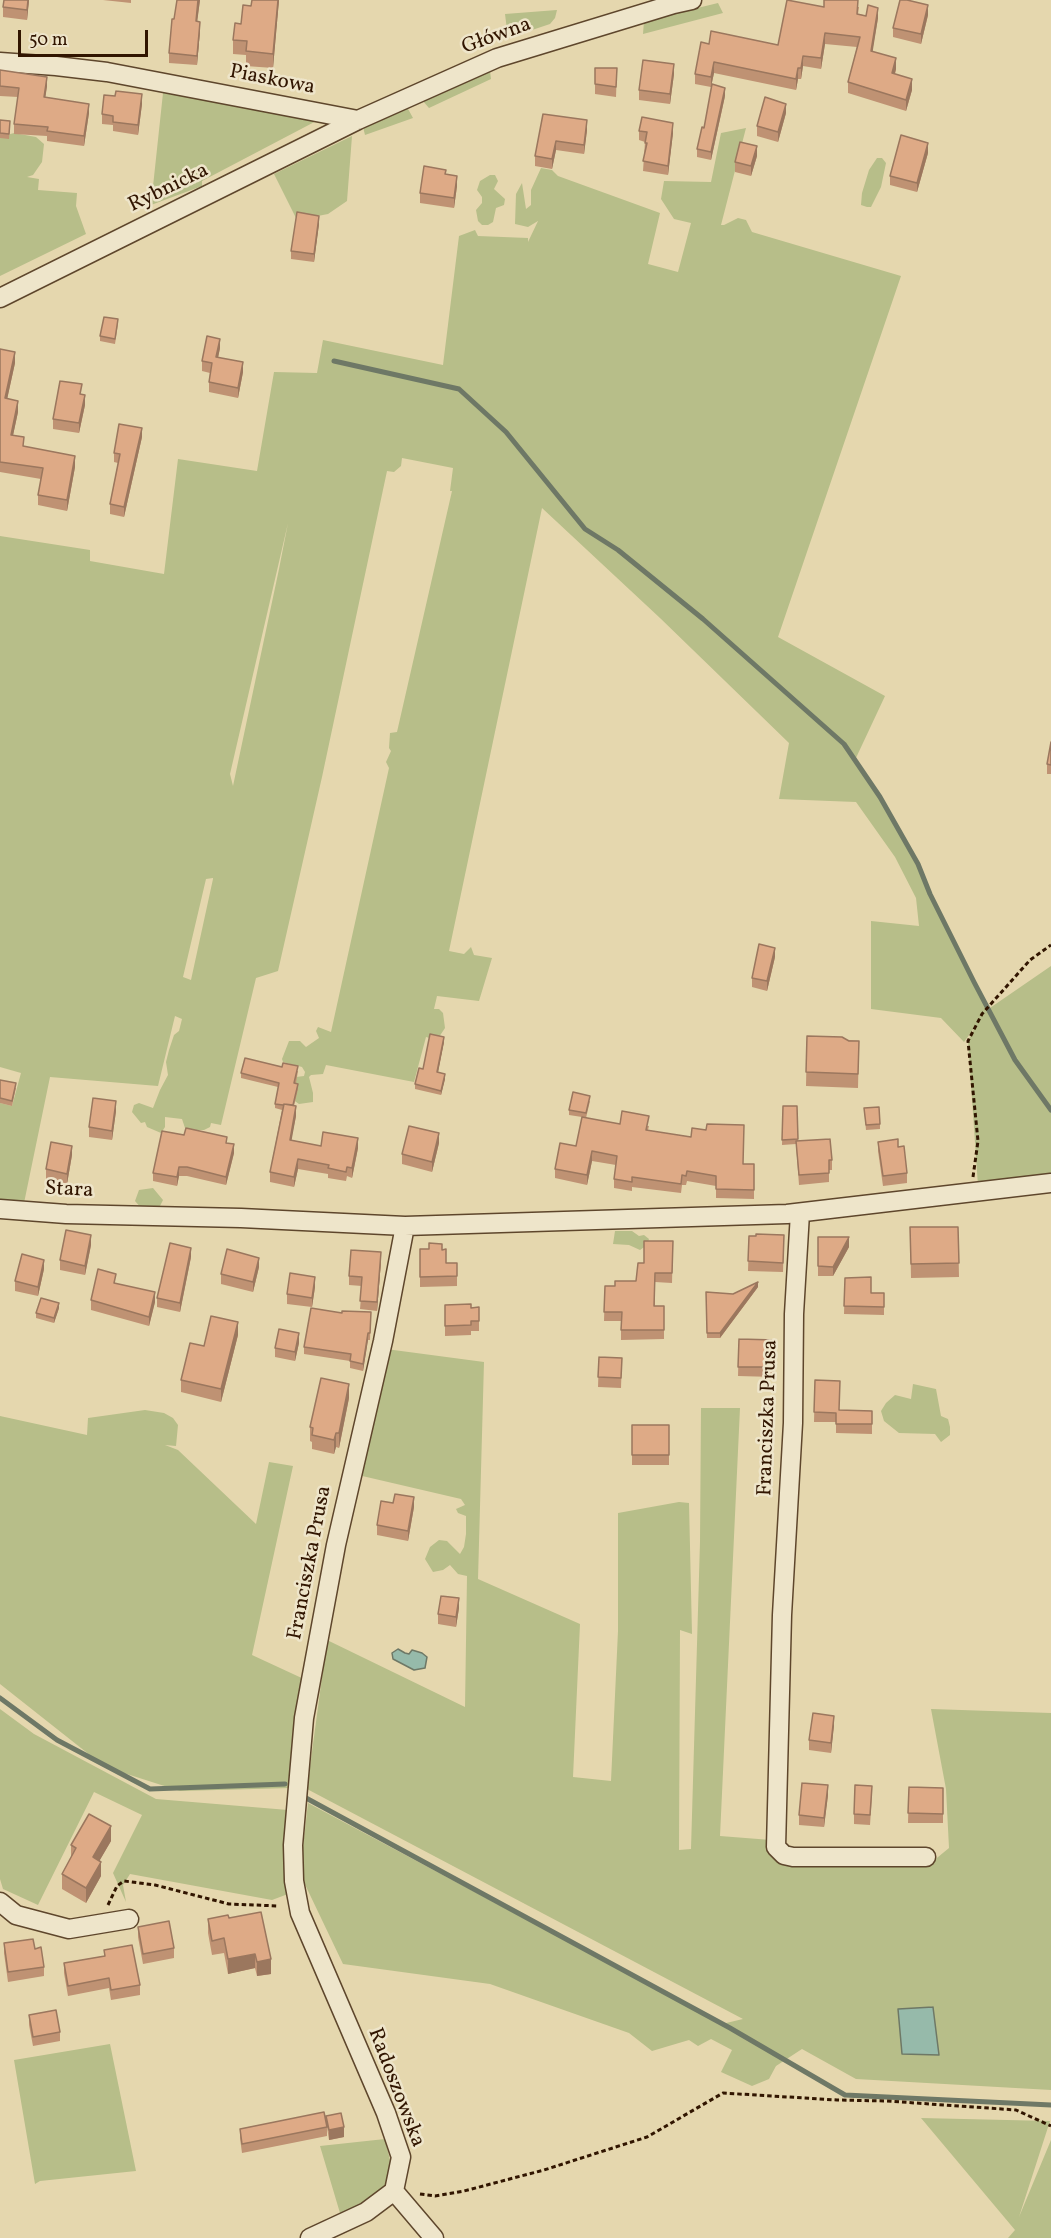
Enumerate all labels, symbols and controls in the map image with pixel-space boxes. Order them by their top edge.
street label: Główna [459,13,535,61]
scale bar [21,18,152,56]
text: 50 m [29,28,68,53]
street label: Piaskowa [227,60,317,102]
street label: Rybnicka [125,159,213,219]
street label: Stara [44,1177,94,1205]
street label: Franciszka Prusa [754,1339,784,1497]
street label: Franciszka Prusa [284,1484,338,1642]
street label: Radoszowska [361,2025,429,2151]

